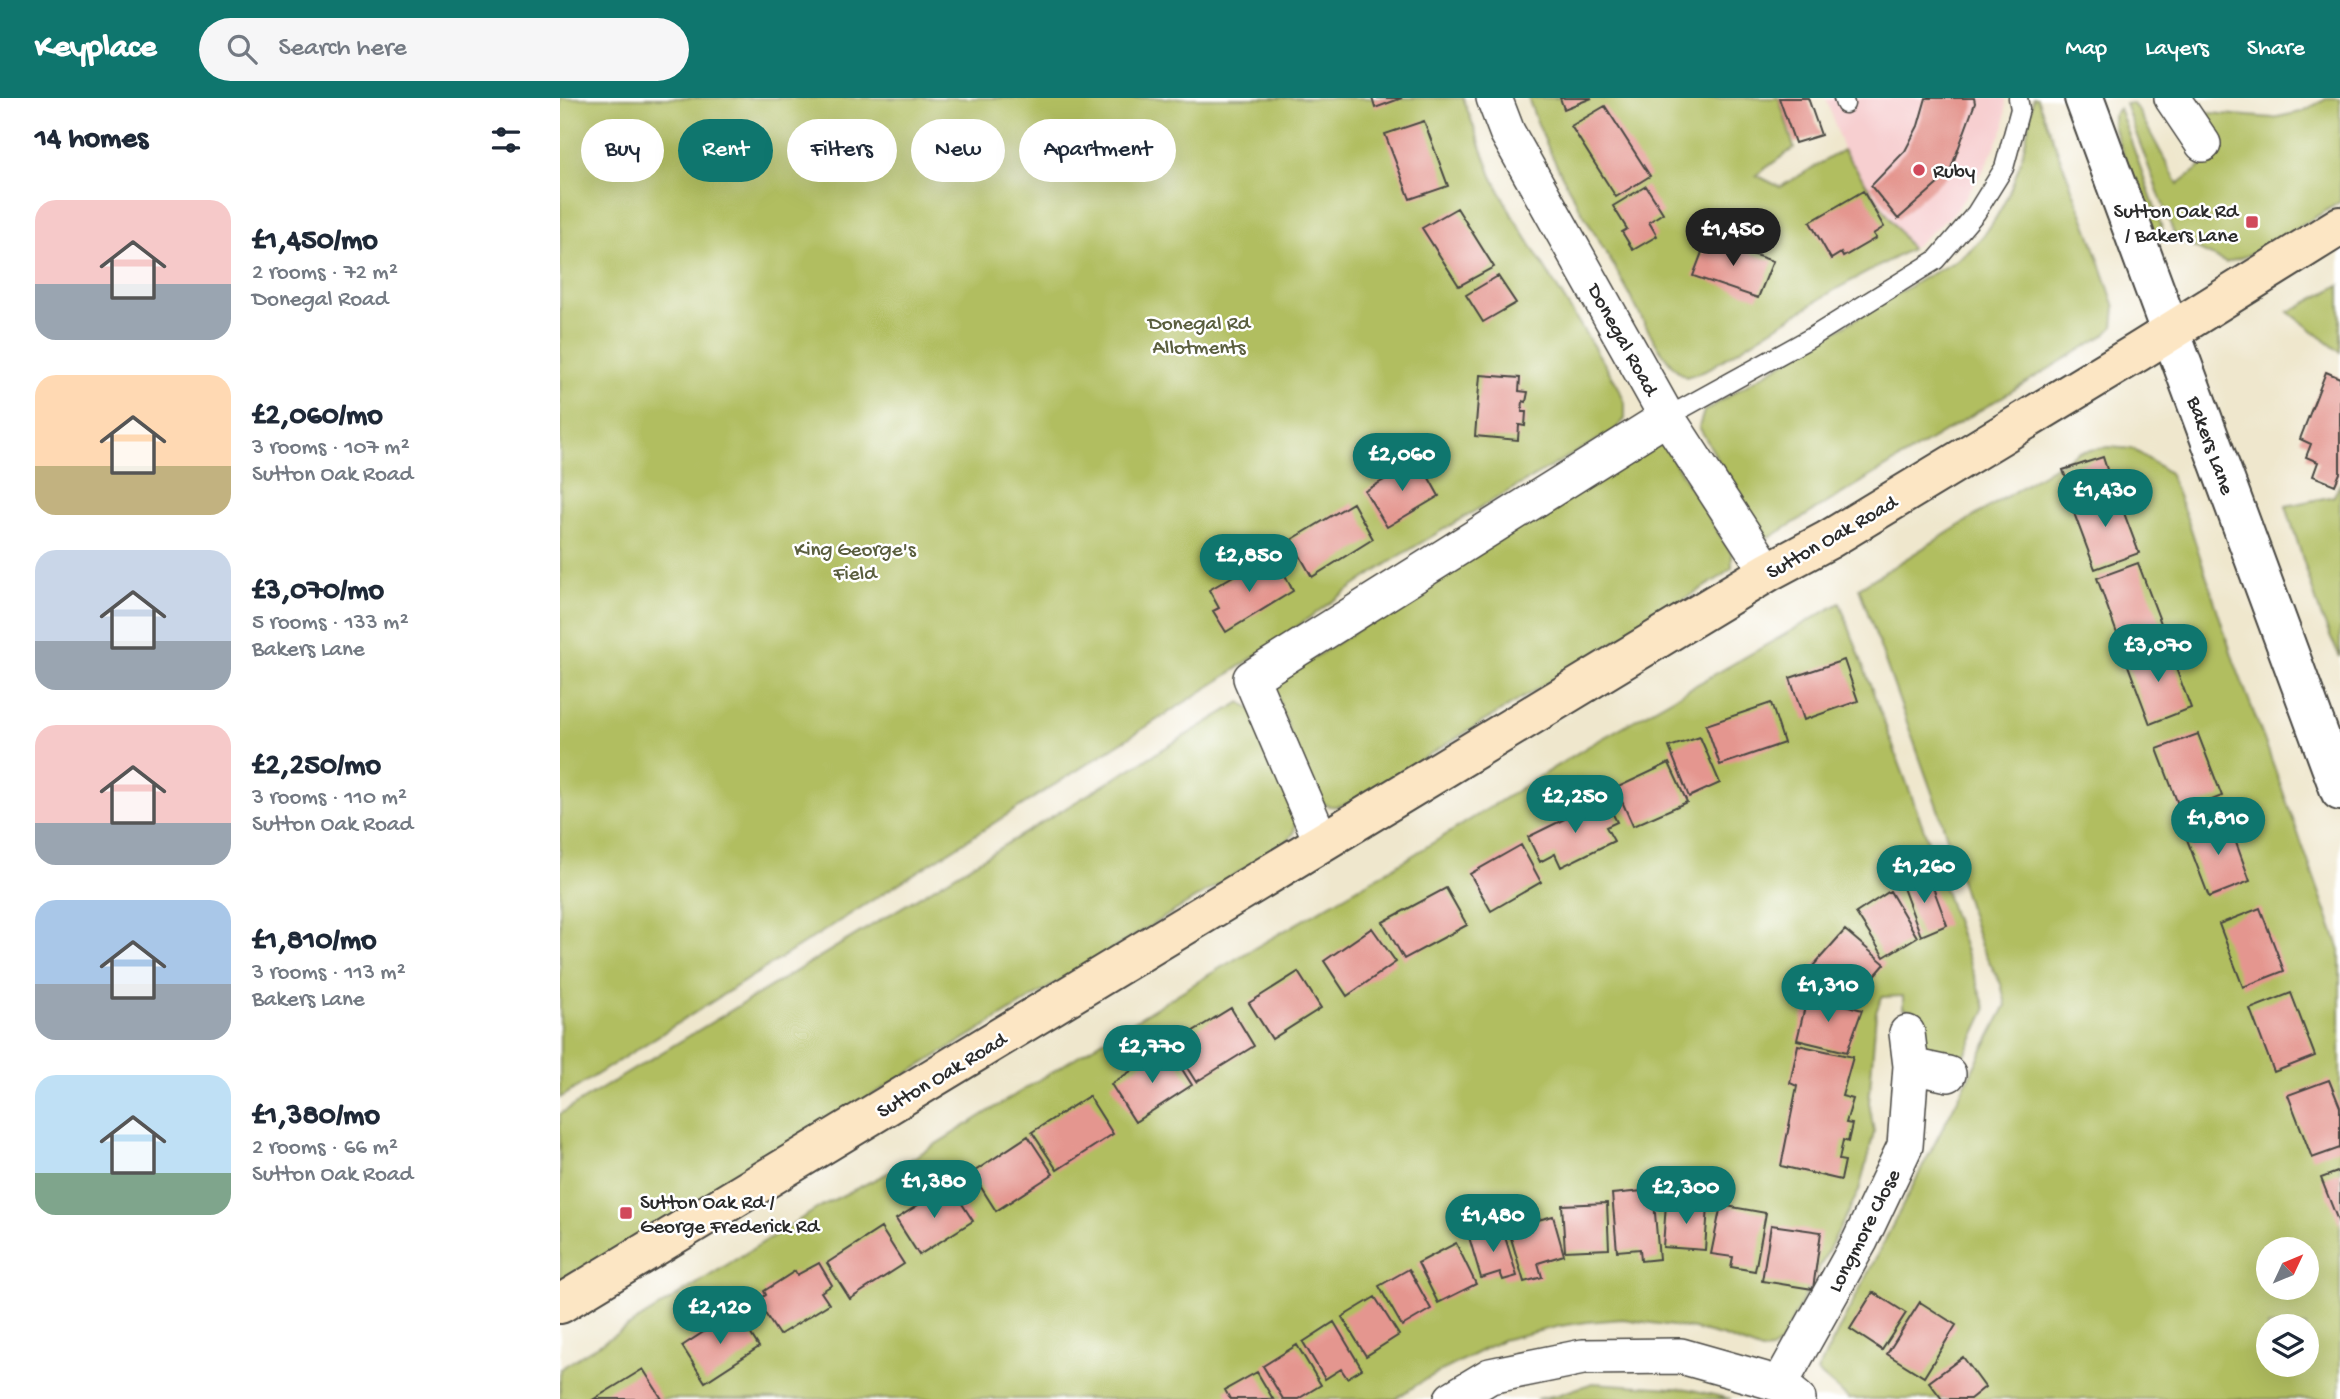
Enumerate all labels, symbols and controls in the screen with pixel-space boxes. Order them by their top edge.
search box [199,18,689,81]
text: Keyplace [35,30,157,68]
icon: search [223,30,261,68]
text: Search here [279,34,407,65]
text: Map [2065,35,2107,64]
text: Layers [2145,35,2209,64]
text: Share [2247,35,2305,64]
chip: Buy [581,119,664,182]
chip: Rent [678,119,773,182]
chip: Filters [787,119,897,182]
chip: New [911,119,1005,182]
chip: Apartment [1019,119,1176,182]
icon: filters [487,121,525,159]
text: 14 homes [35,123,148,158]
place label: Ruby [1933,161,1975,186]
marker: Ruby [1911,162,1927,178]
place label: Sutton Oak Rd / Bakers Lane [2113,201,2240,250]
pin: £1,450 [1676,208,1790,268]
marker: Sutton Oak Rd / Bakers Lane [2244,214,2260,230]
text: £1,450 [1702,217,1764,244]
text: £1,450/mo [252,225,378,260]
icon: home [91,228,175,312]
text: 2 rooms · 72 m² [252,260,398,287]
street label: Donegal Road [1579,278,1663,403]
text: Donegal Road [252,287,388,314]
park label: Donegal Rd Allotments [1146,313,1252,362]
street label: Bakers Lane [2179,393,2238,500]
text: £2,060/mo [252,400,383,435]
icon: home [91,403,175,487]
pin: £2,060 [1345,434,1459,493]
text: 3 rooms · 107 m² [252,435,410,462]
text: £2,060 [1369,442,1435,469]
text: Sutton Oak Road [252,462,413,489]
pin: £1,430 [2048,470,2162,529]
text: £1,430 [2074,478,2136,505]
street label: Sutton Oak Road [1763,491,1904,587]
pin: £2,850 [1192,534,1306,594]
park label: King George's Field [794,539,917,588]
text: £2,850 [1216,543,1282,570]
text: £3,070/mo [252,575,384,610]
icon: home [91,578,175,662]
text: 5 rooms · 133 m² [252,610,409,637]
pin: £3,070 [2101,624,2215,684]
text: £3,070 [2124,633,2192,660]
text: Bakers Lane [252,637,365,664]
text: £2,250/mo [252,750,381,785]
icon: home [91,753,175,837]
pin: £2,250 [1518,776,1632,835]
text: £2,250 [1542,784,1608,811]
text: 3 rooms · 110 m² [252,785,407,812]
pin: £1,810 [2161,798,2275,857]
text: £1,810 [2187,806,2249,833]
text: Sutton Oak Road [252,812,413,839]
pin: £1,260 [1867,846,1981,905]
text: £1,260 [1893,854,1955,881]
text: £1,810/mo [252,925,377,960]
icon: home [91,928,175,1012]
text: 3 rooms · 113 m² [252,960,406,987]
pin: £1,310 [1771,964,1885,1024]
text: £1,310 [1797,973,1859,1000]
text: Bakers Lane [252,987,365,1014]
pin: £2,770 [1095,1026,1209,1085]
street label: Sutton Oak Road [873,1028,1014,1126]
text: £2,770 [1119,1034,1185,1061]
text: £1,380/mo [252,1100,380,1135]
icon: home [91,1103,175,1187]
text: 2 rooms · 66 m² [252,1135,398,1162]
pin: £1,380 [877,1160,991,1220]
text: Sutton Oak Road [252,1162,413,1189]
street label: Longmore Close [1824,1165,1908,1297]
pin: £2,300 [1629,1166,1743,1226]
text: £1,380 [902,1169,966,1196]
text: £2,300 [1653,1175,1719,1202]
place label: Sutton Oak Rd / George Frederick Rd [640,1192,821,1241]
pin: £1,480 [1436,1194,1550,1254]
text: £1,480 [1461,1203,1525,1230]
marker: Sutton Oak Rd / George Frederick Rd [618,1205,634,1221]
north arrow [2256,1237,2319,1300]
map controls [2256,1237,2319,1377]
pin: £2,120 [663,1286,777,1346]
text: £2,120 [689,1295,751,1322]
button: layers [2256,1314,2319,1377]

